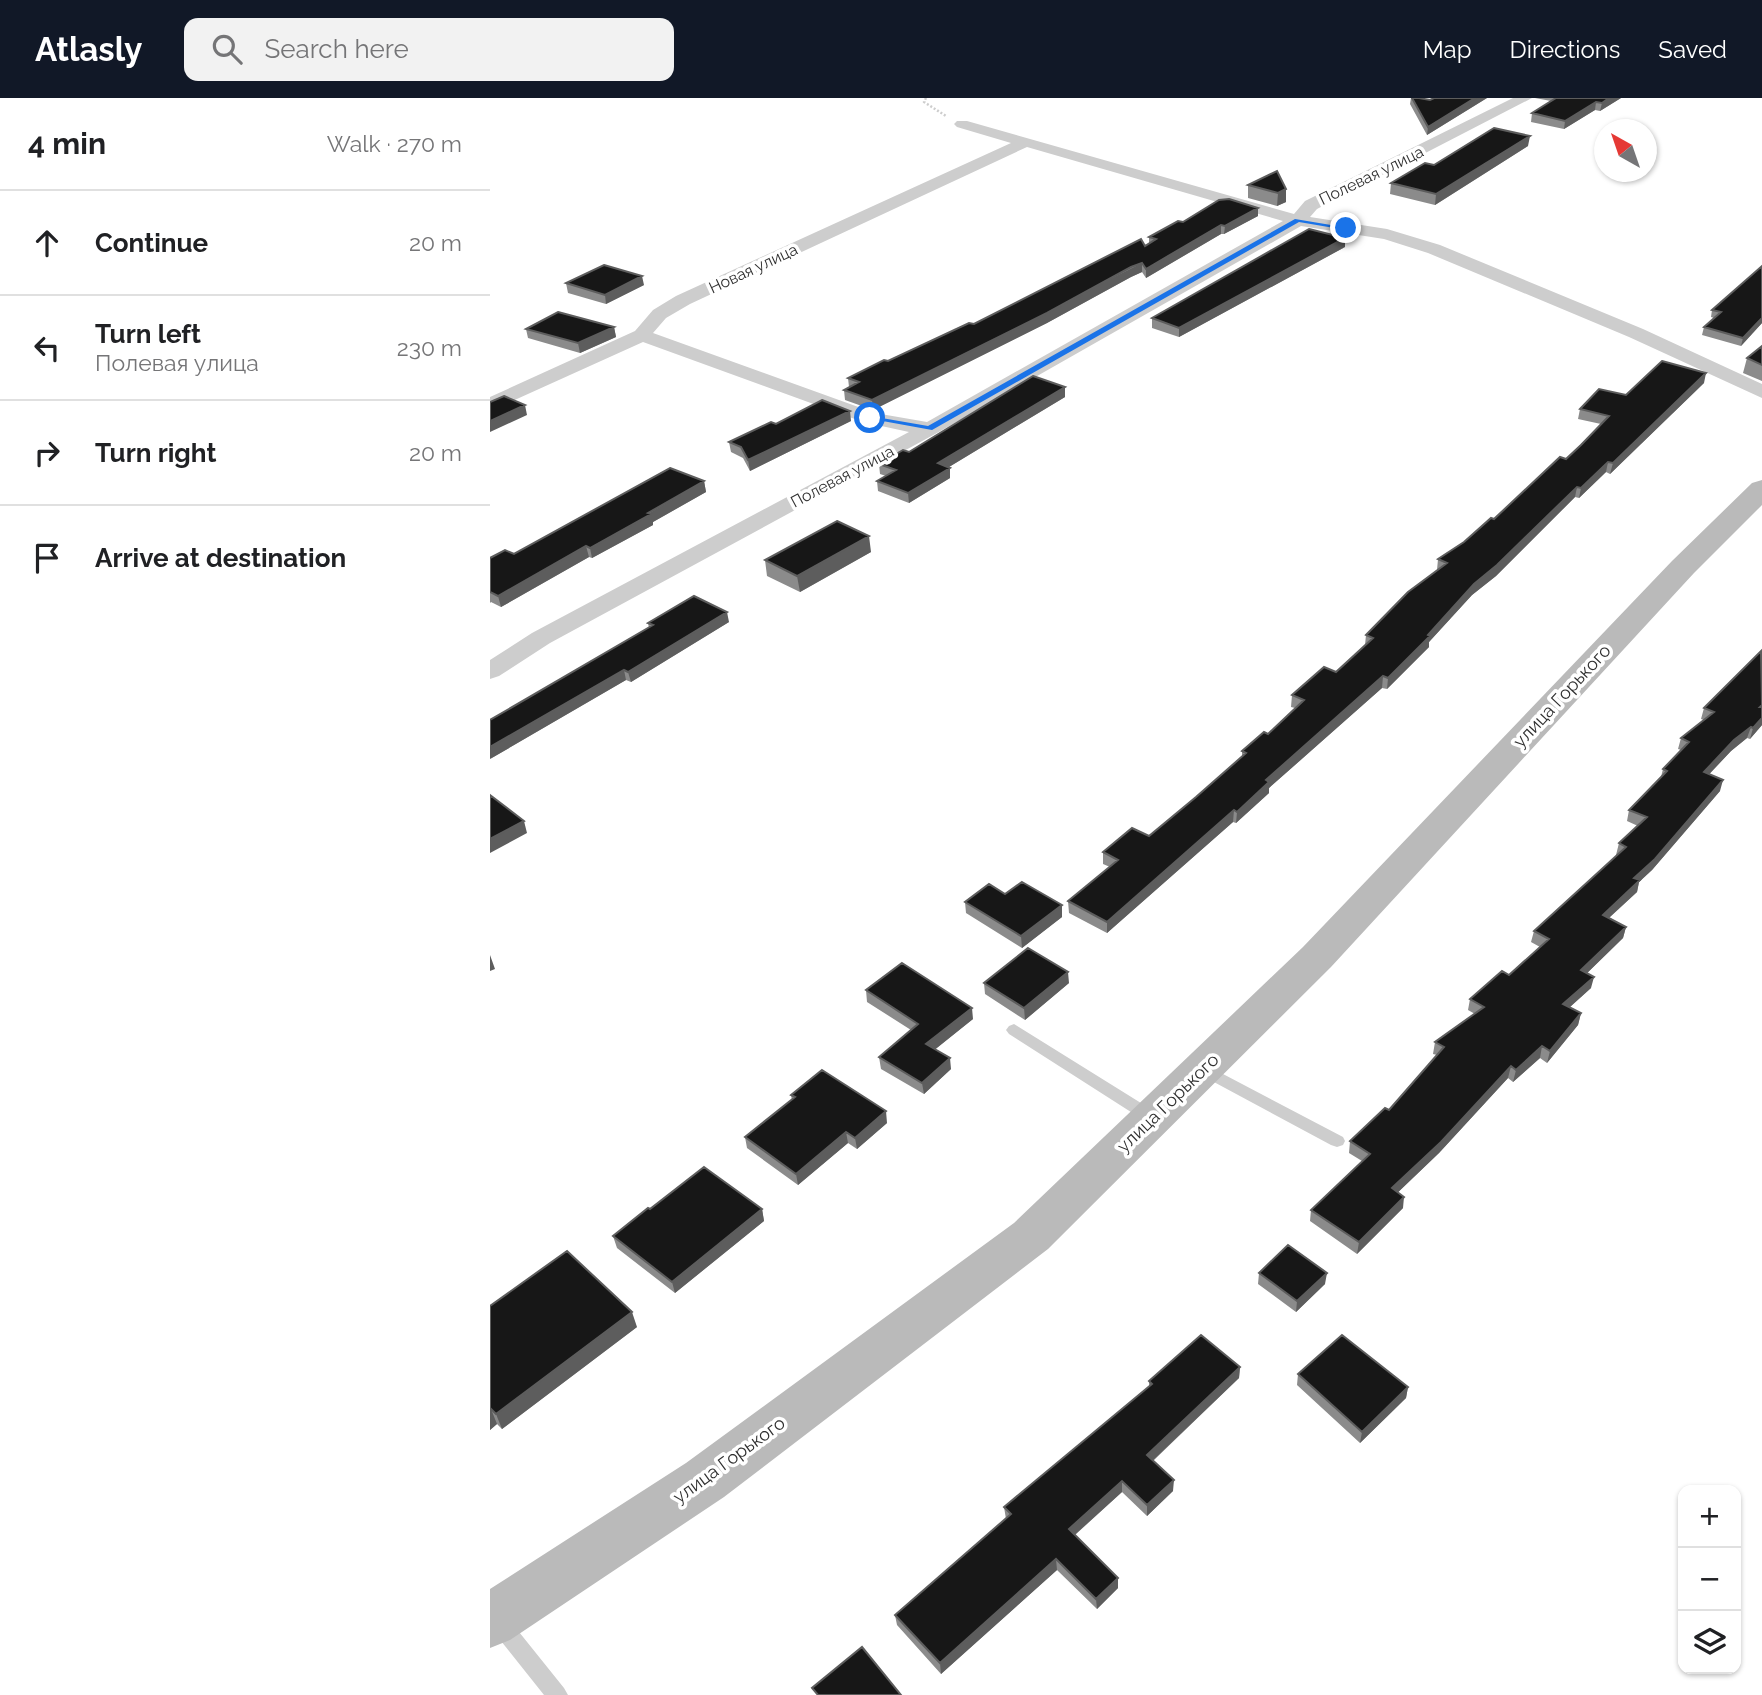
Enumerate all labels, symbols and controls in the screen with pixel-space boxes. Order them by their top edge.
search box [184,18,674,81]
text: Atlasly [35,30,142,69]
icon: search [208,30,246,68]
text: Search here [264,34,409,64]
text: Map [1423,35,1472,64]
text: Directions [1510,35,1620,64]
text: Saved [1658,35,1727,64]
north arrow [1594,119,1657,182]
text: 4 min [28,126,106,161]
text: Walk · 270 m [327,130,462,157]
street label: Полевая улица [1316,142,1427,209]
route end [1330,212,1361,243]
icon: ahead [28,224,66,262]
text: Continue [95,228,208,258]
text: 20 m [409,229,462,256]
street label: Новая улица [706,240,801,297]
text: Turn left [95,319,201,349]
icon: left [28,329,66,367]
text: 230 m [397,334,462,361]
text: Полевая улица [95,349,259,376]
route start [854,402,885,433]
icon: right [28,434,66,472]
text: Turn right [95,438,216,468]
text: 20 m [409,439,462,466]
street label: Полевая улица [787,441,897,512]
icon: arrive [28,539,66,577]
text: Arrive at destination [95,543,346,573]
street label: улица Горького [1509,640,1615,751]
street label: улица Горького [1113,1049,1223,1156]
street label: улица Горького [669,1412,789,1507]
map controls [1678,1485,1741,1674]
button: + [1678,1485,1741,1548]
button: − [1678,1548,1741,1611]
button: layers [1678,1611,1741,1674]

